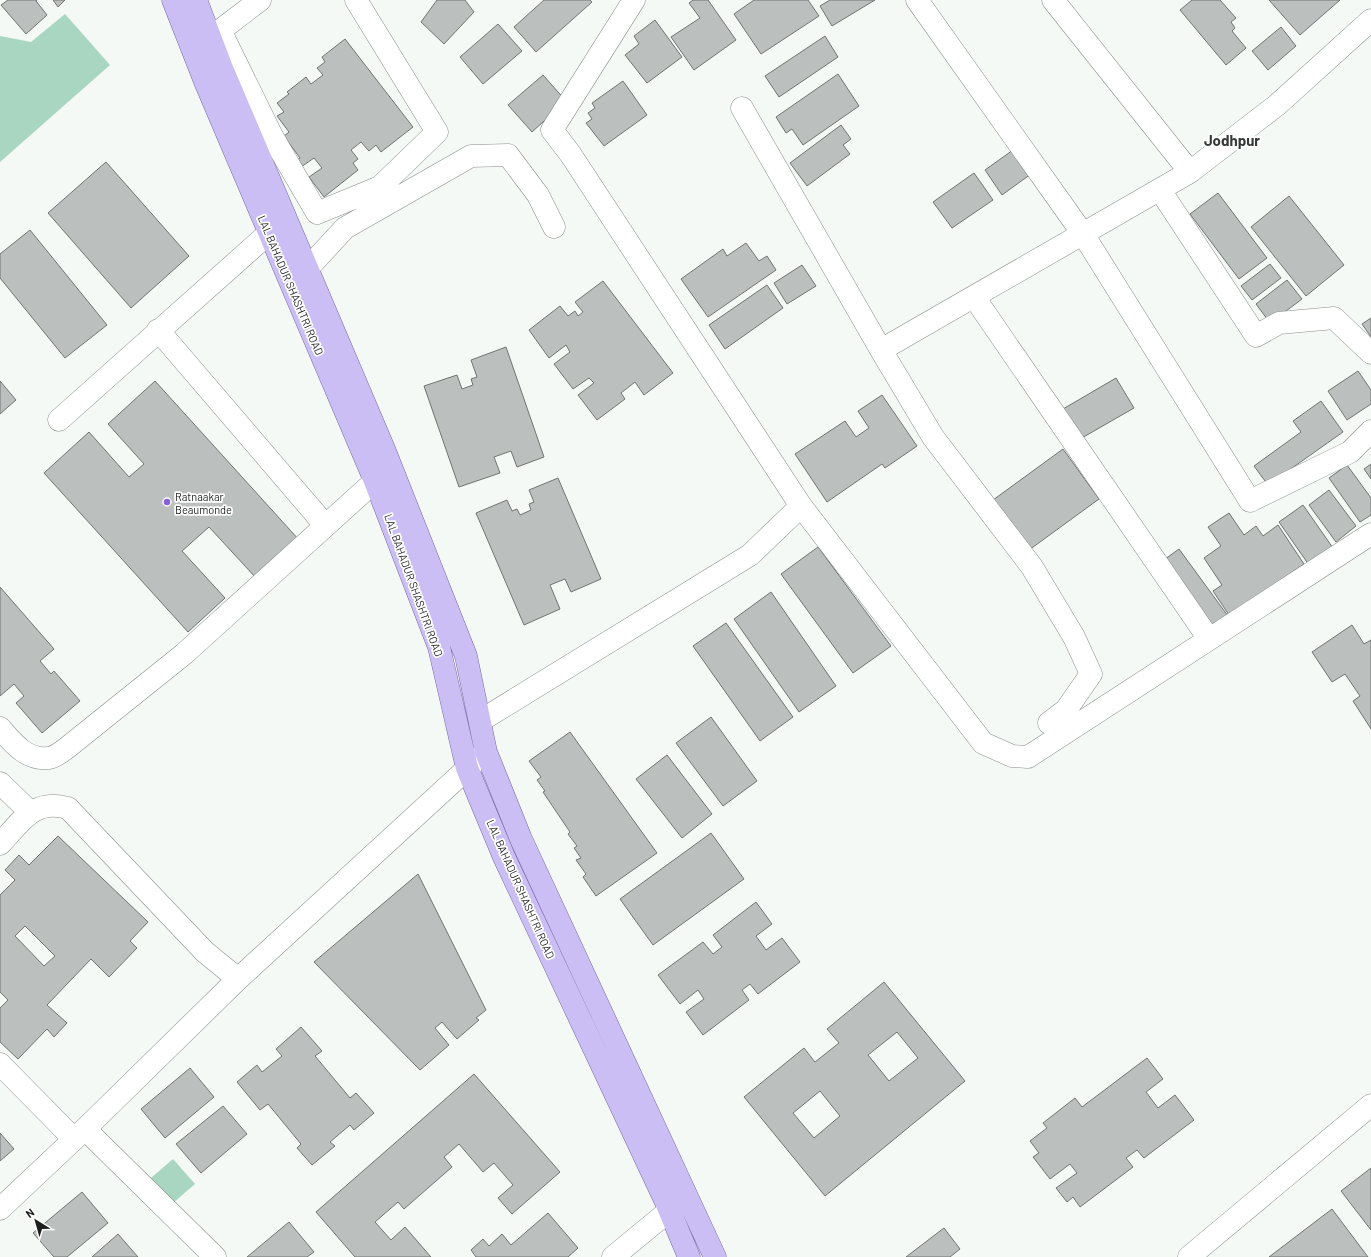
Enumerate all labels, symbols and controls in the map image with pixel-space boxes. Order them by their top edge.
district label: Jodhpur [1204,131,1260,149]
street label: LAL BAHADUR SHASHTRI ROAD [256,213,326,357]
place label: Ratnaakar Beaumonde [175,490,232,516]
marker: Ratnaakar Beaumonde [162,497,172,507]
street label: LAL BAHADUR SHASHTRI ROAD [382,512,446,658]
street label: LAL BAHADUR SHASHTRI ROAD [484,818,558,961]
north arrow [16,1201,56,1241]
text: N [23,1205,37,1220]

